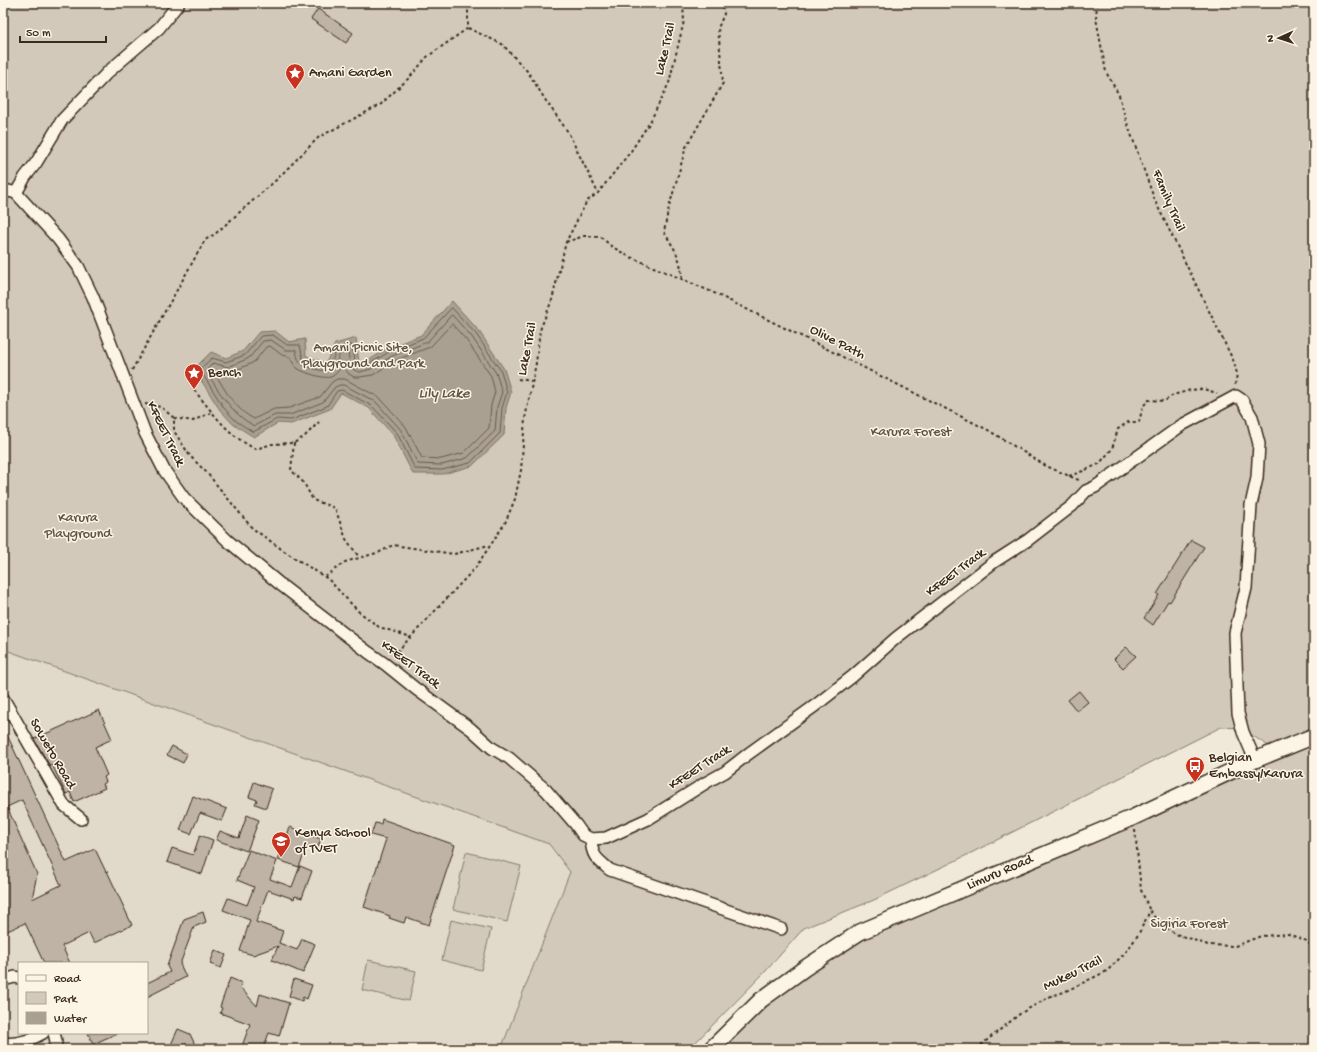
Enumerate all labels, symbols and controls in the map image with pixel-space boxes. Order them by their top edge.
scale bar [20,18,106,44]
north arrow [1259,18,1299,58]
street label: Lake Trail [652,21,680,77]
text: 50 m [26,27,51,41]
text: N [1265,35,1277,42]
place icon: Amani Garden [284,62,306,90]
place label: Amani Garden [309,65,392,82]
street label: Family Trail [1147,167,1189,234]
street label: Lake Trail [515,321,541,377]
street label: Olive Path [806,322,868,364]
park label: Amani Picnic Site, Playground and Park [300,340,426,373]
place icon: Bench [183,362,205,390]
place label: Bench [207,365,242,382]
water label: Lily Lake [418,385,471,403]
street label: KFEET Track [142,399,189,471]
park label: Karura Forest [871,424,953,441]
park label: Karura Playground [43,510,113,543]
street label: KFEET Track [923,544,991,601]
street label: KFEET Track [377,637,445,694]
street label: Soweto Road [25,716,80,794]
street label: KFEET Track [666,741,736,794]
place label: Belgian Embassy/Karura [1208,750,1304,783]
bus stop icon: Belgian Embassy/Karura [1184,755,1206,783]
place label: Kenya School of TVET [295,825,371,858]
school or university icon: Kenya School of TVET [270,830,292,858]
street label: Limuru Road [964,851,1037,895]
park label: Sigiria Forest [1150,916,1229,933]
street label: Mukeu Trail [1041,952,1105,996]
legend [18,962,148,1034]
text: Road [54,973,81,987]
text: Park [53,993,79,1007]
text: Water [54,1013,88,1027]

